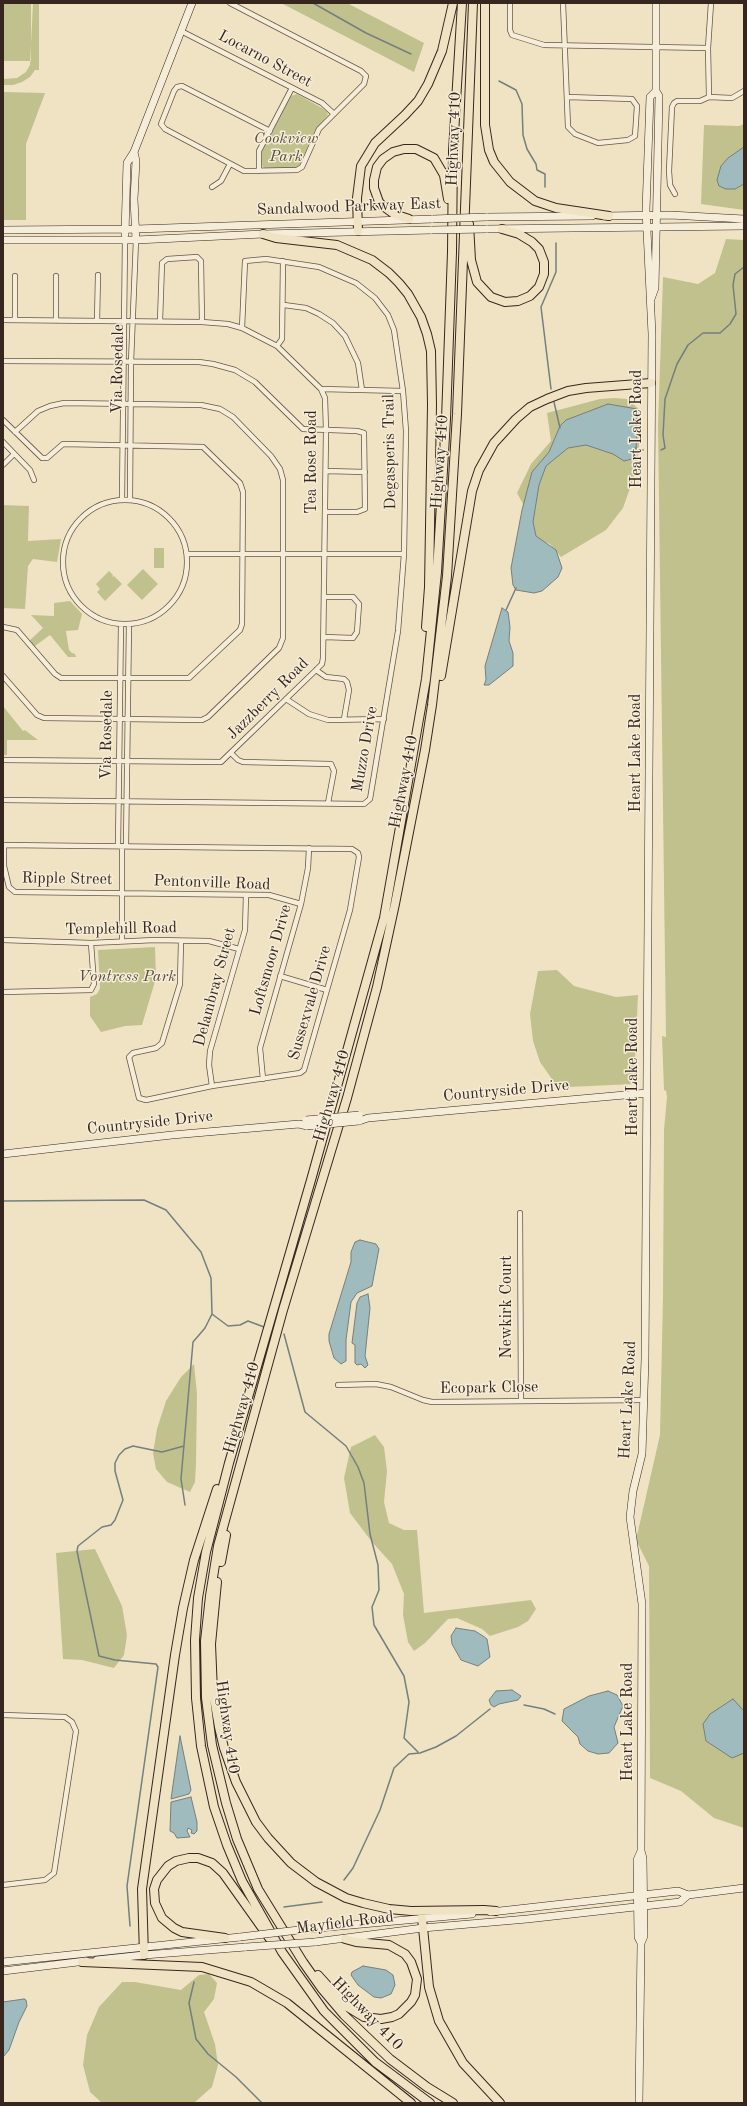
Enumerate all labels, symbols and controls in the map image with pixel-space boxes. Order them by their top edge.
street label: Locarno Street [215,26,315,92]
street label: Highway 410 [443,91,465,187]
park label: Cookview Park [254,129,318,167]
street label: Sandalwood Parkway East [257,194,441,220]
street label: Via Rosedale [108,324,128,414]
street label: Heart Lake Road [627,370,647,488]
street label: Degasperis Trail [379,394,401,510]
street label: Tea Rose Road [302,410,322,514]
street label: Highway 410 [427,414,453,510]
street label: Jazzberry Road [223,654,313,744]
street label: Via Rosedale [97,690,117,780]
street label: Heart Lake Road [626,694,646,812]
street label: Muzzo Drive [348,705,382,793]
street label: Highway 410 [386,734,422,830]
street label: Ripple Street [21,869,113,889]
street label: Pentonville Road [153,871,271,895]
street label: Loftsmoor Drive [246,902,296,1018]
street label: Templehill Road [65,918,177,940]
street label: Delambray Street [190,925,240,1049]
street label: Sussexvale Drive [284,943,336,1063]
park label: Vontress Park [78,967,176,987]
street label: Heart Lake Road [623,1018,643,1136]
street label: Highway 410 [310,1048,354,1144]
street label: Countryside Drive [442,1076,570,1106]
street label: Countryside Drive [86,1107,214,1139]
street label: Newkirk Court [497,1255,517,1359]
street label: Heart Lake Road [615,1340,641,1460]
street label: Highway 410 [220,1360,264,1456]
street label: Ecopark Close [439,1378,539,1398]
street label: Heart Lake Road [618,1663,638,1781]
street label: Highway 410 [211,1679,243,1775]
street label: Mayfield Road [295,1907,395,1939]
street label: Highway 410 [327,1973,407,2055]

